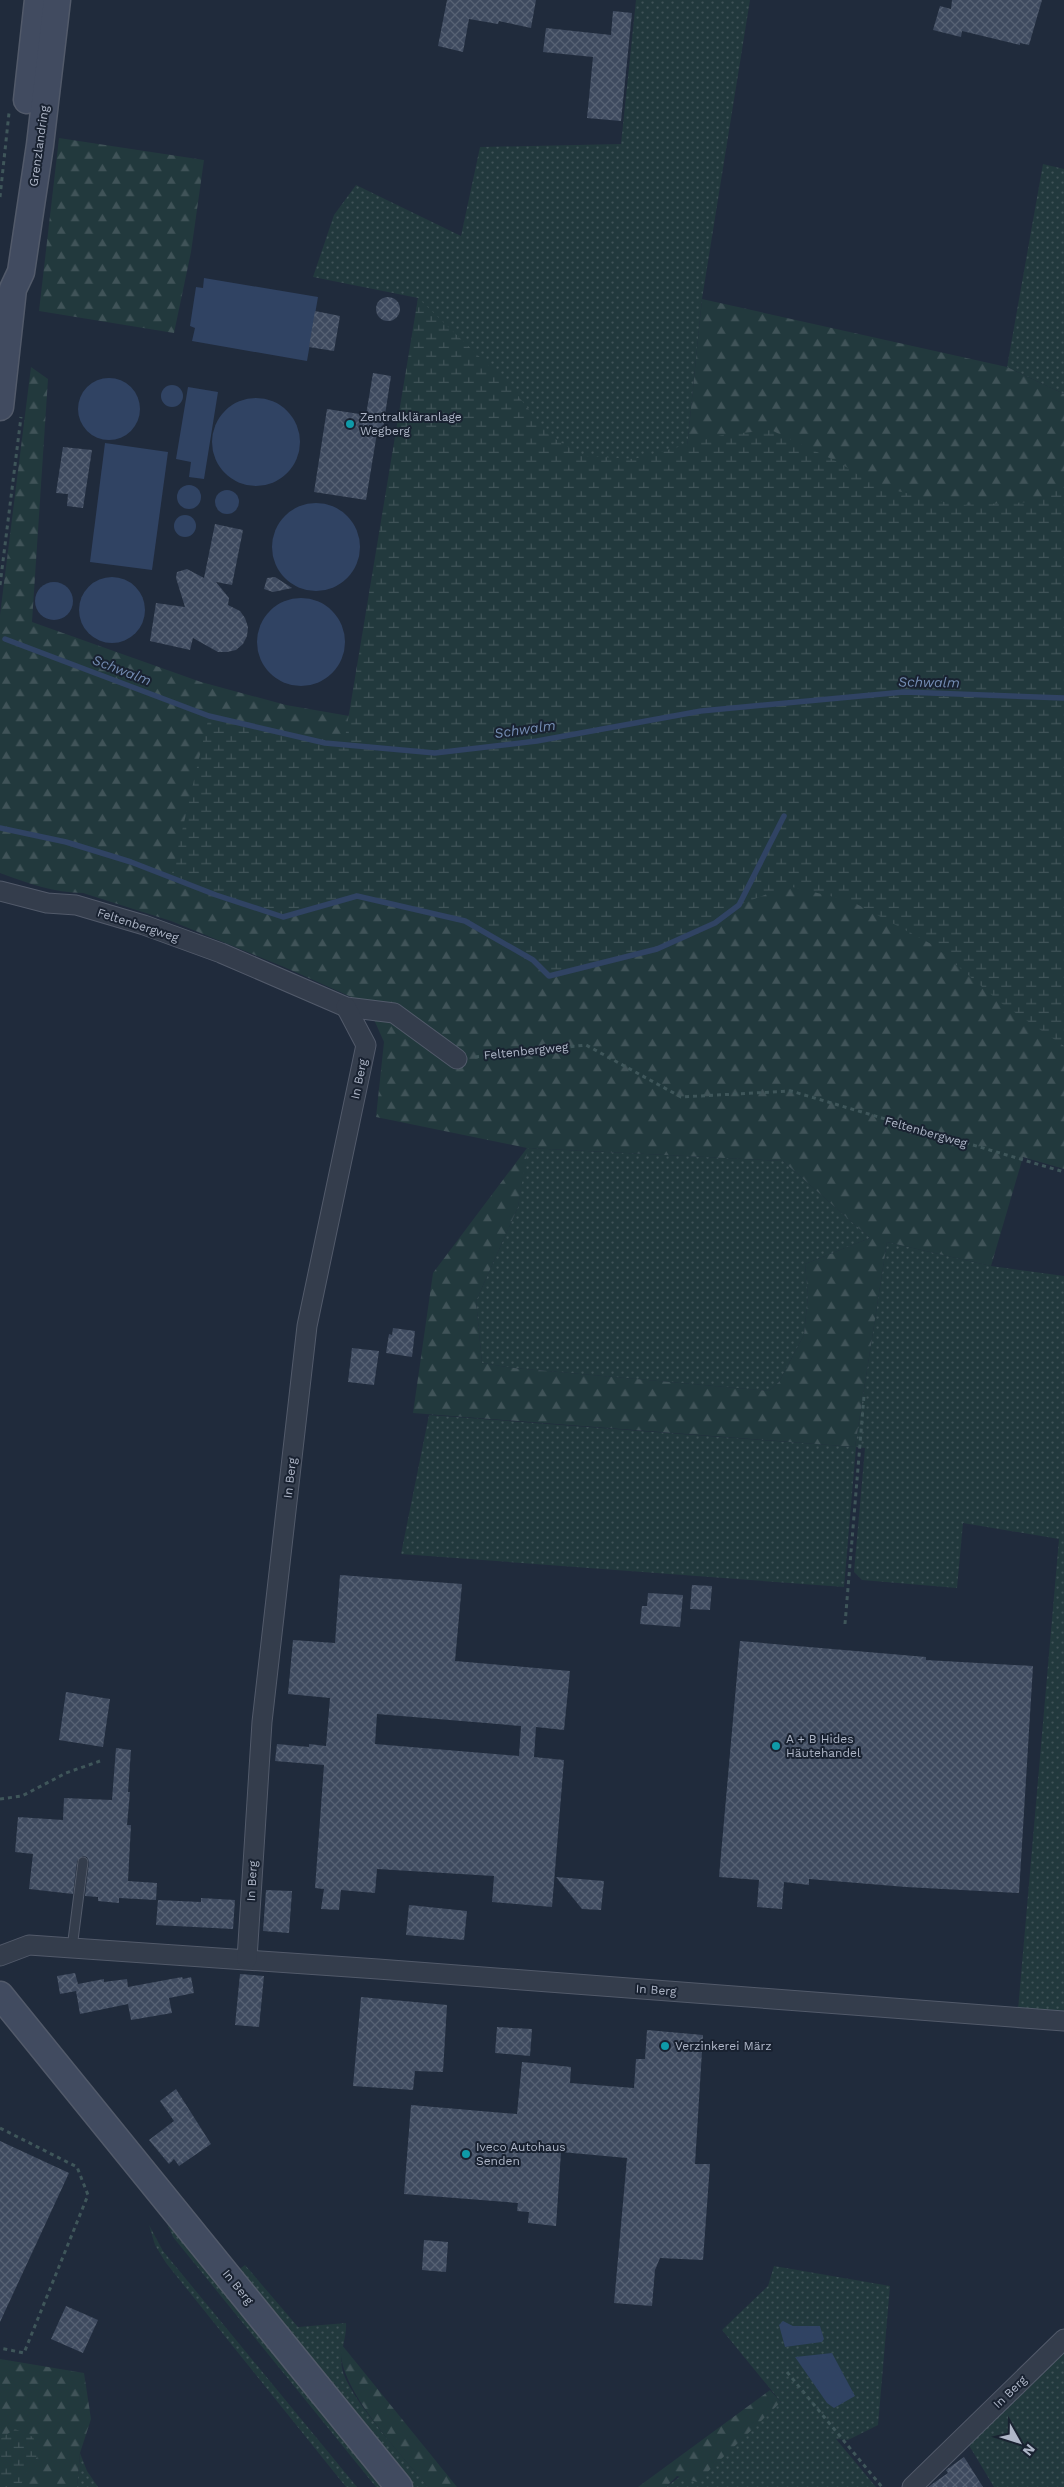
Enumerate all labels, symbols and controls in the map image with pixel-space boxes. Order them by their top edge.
street label: Grenzlandring [26,104,52,187]
place label: Zentralkläranlage Wegberg [360,410,462,438]
marker: Zentralkläranlage Wegberg [344,418,356,430]
water label: Schwalm [90,651,154,689]
water label: Schwalm [898,673,960,691]
water label: Schwalm [493,717,557,741]
street label: Feltenbergweg [95,905,181,945]
street label: Feltenbergweg [483,1040,570,1062]
street label: In Berg [348,1057,370,1100]
street label: Feltenbergweg [883,1114,969,1151]
street label: In Berg [281,1456,300,1499]
place label: A + B Hides Häutehandel [786,1732,861,1760]
marker: A + B Hides Häutehandel [770,1740,782,1752]
street label: In Berg [244,1860,260,1902]
street label: In Berg [635,1982,677,1998]
place label: Verzinkerei März [675,2039,772,2053]
marker: Verzinkerei März [659,2040,671,2052]
place label: Iveco Autohaus Senden [476,2140,566,2168]
marker: Iveco Autohaus Senden [460,2148,472,2160]
street label: In Berg [220,2267,257,2308]
street label: In Berg [990,2372,1030,2411]
north arrow [994,2417,1044,2467]
text: N [1020,2441,1039,2459]

